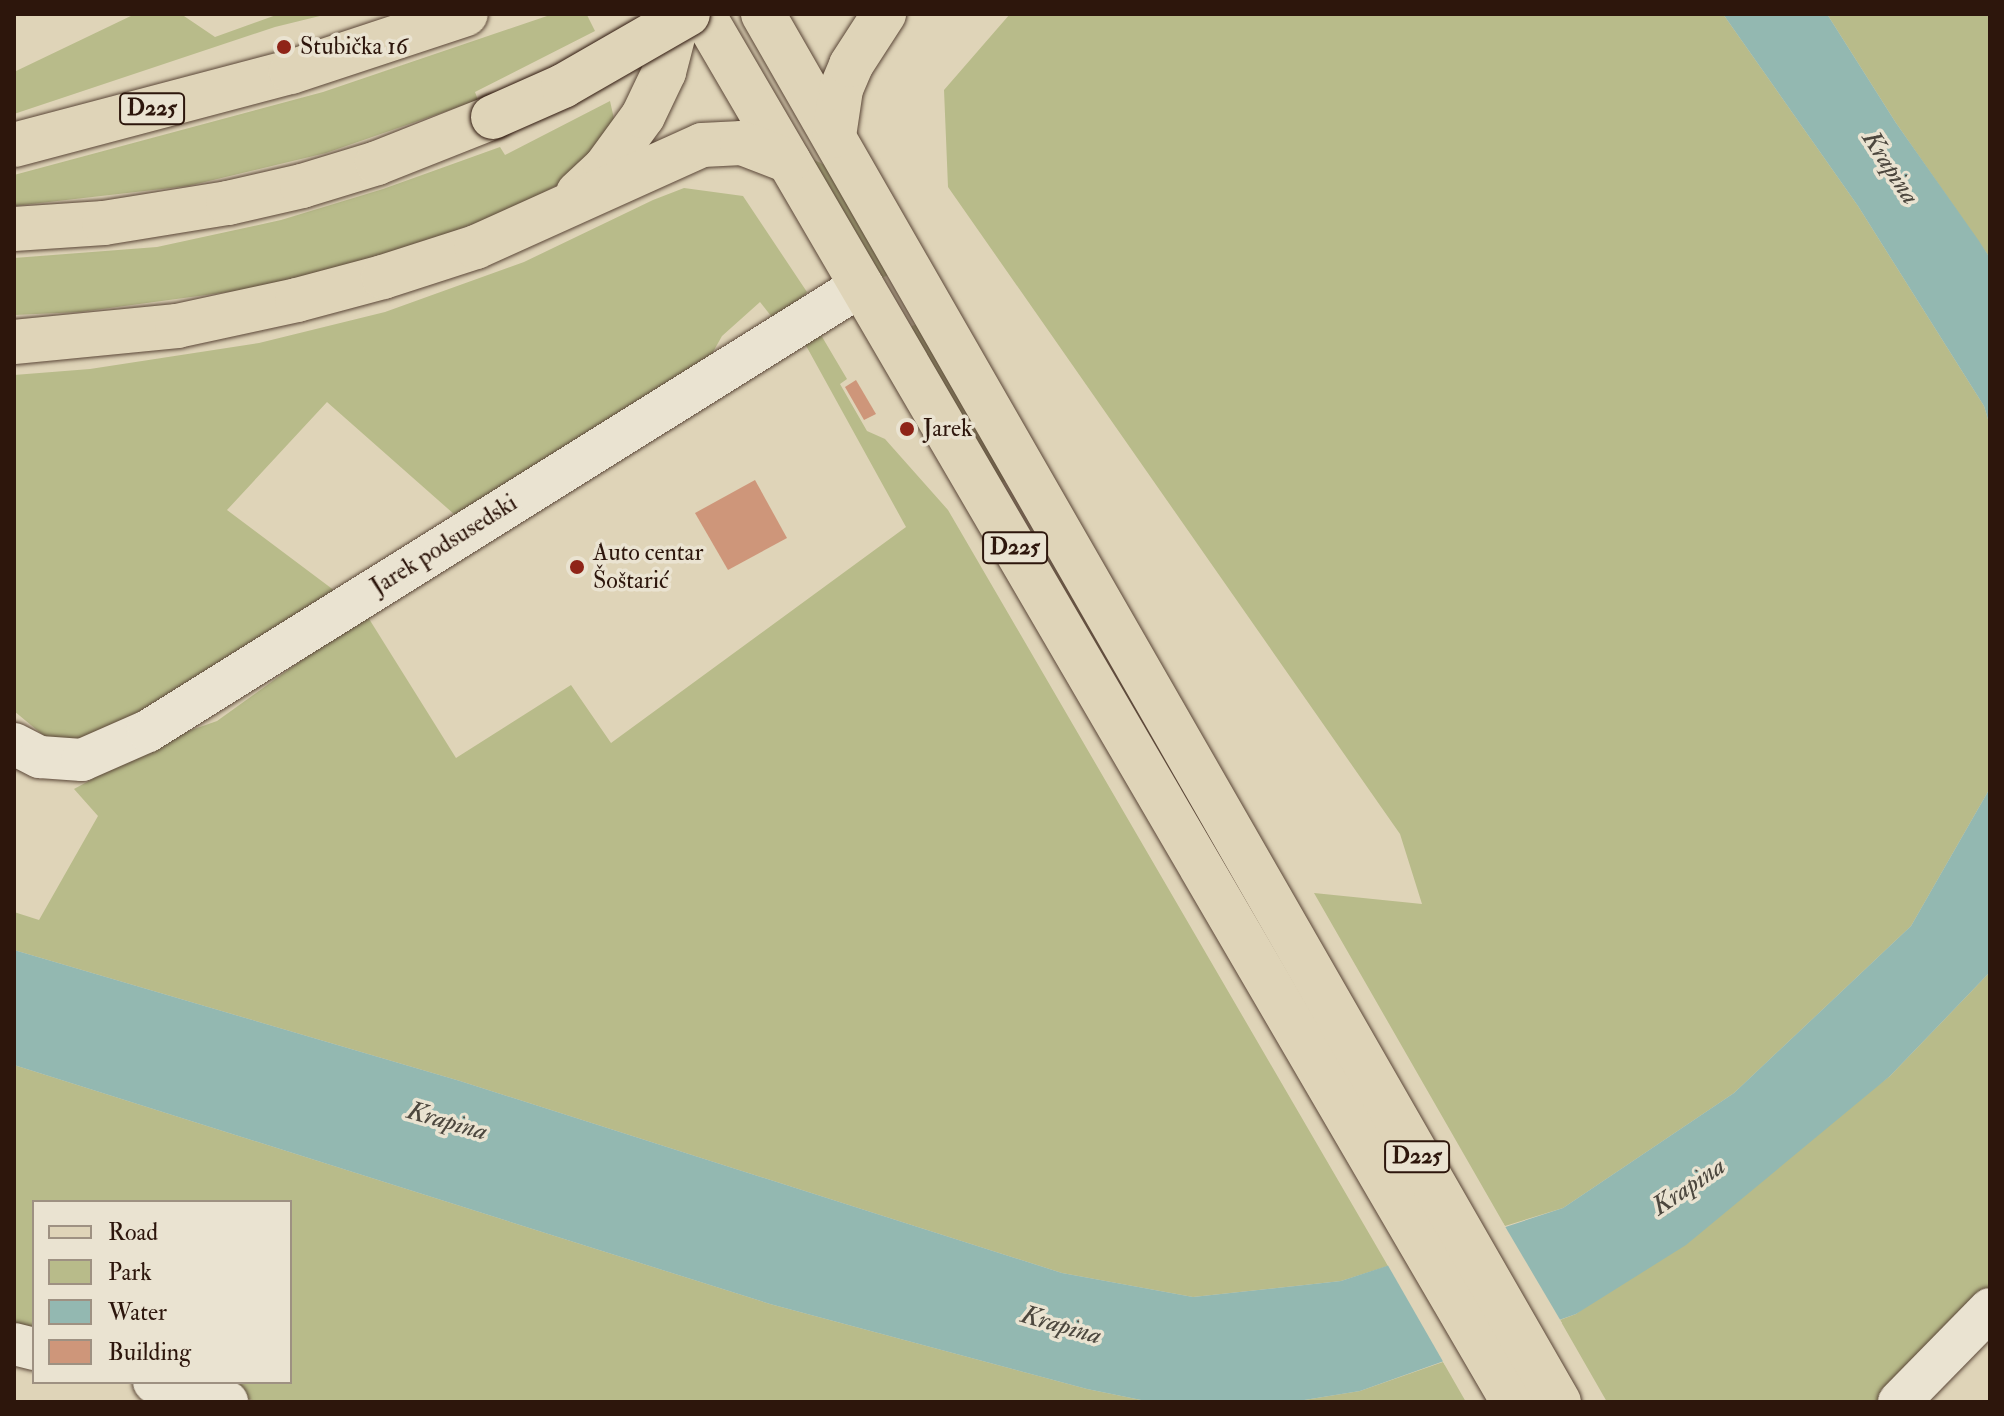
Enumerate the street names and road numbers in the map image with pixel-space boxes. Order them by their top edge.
road number: D225 [118,91,186,127]
street label: Jarek podsusedski [366,489,522,601]
road number: D225 [981,530,1049,566]
road number: D225 [1383,1139,1451,1175]

